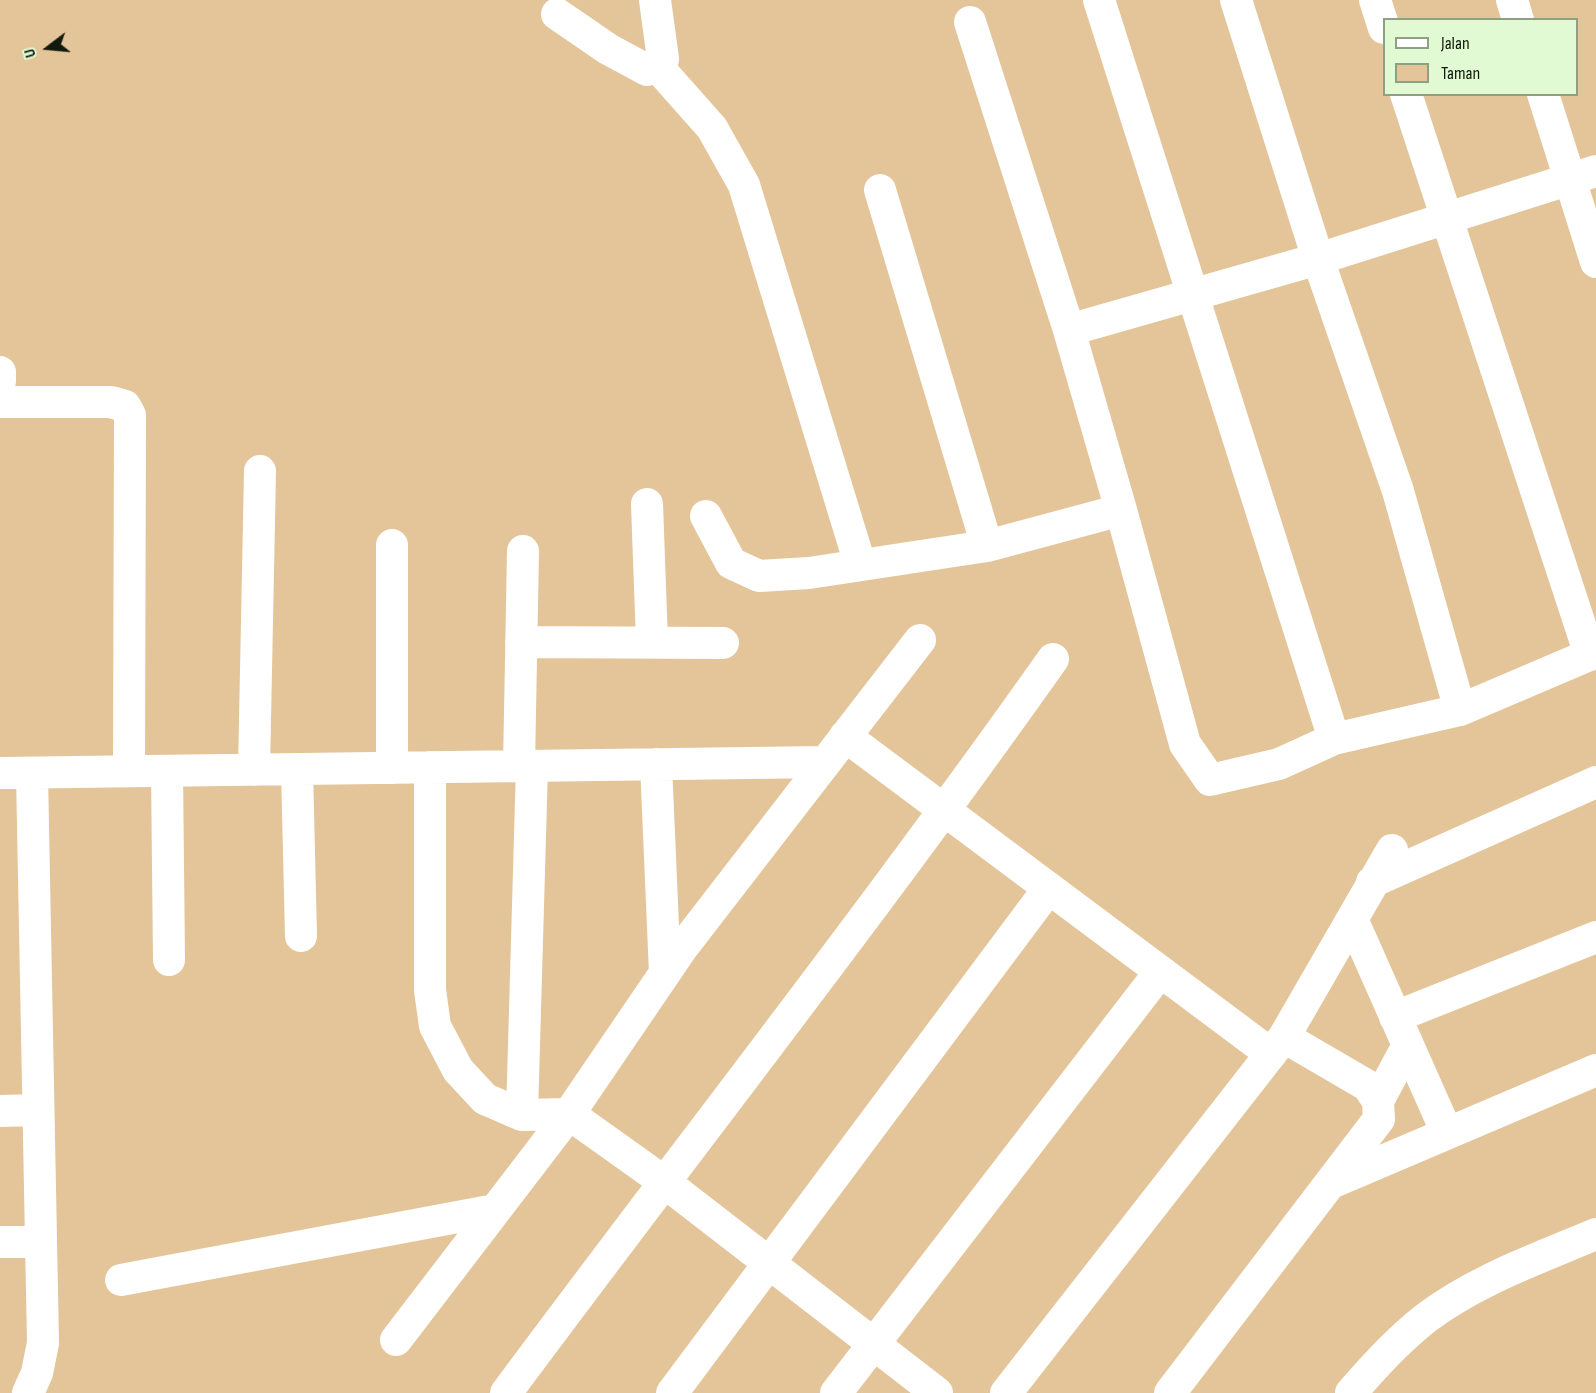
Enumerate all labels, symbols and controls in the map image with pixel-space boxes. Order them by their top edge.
north arrow [18,18,78,78]
legend [1383,18,1578,96]
text: Jalan [1441,33,1470,54]
text: U [20,46,40,60]
text: Taman [1441,63,1480,84]

